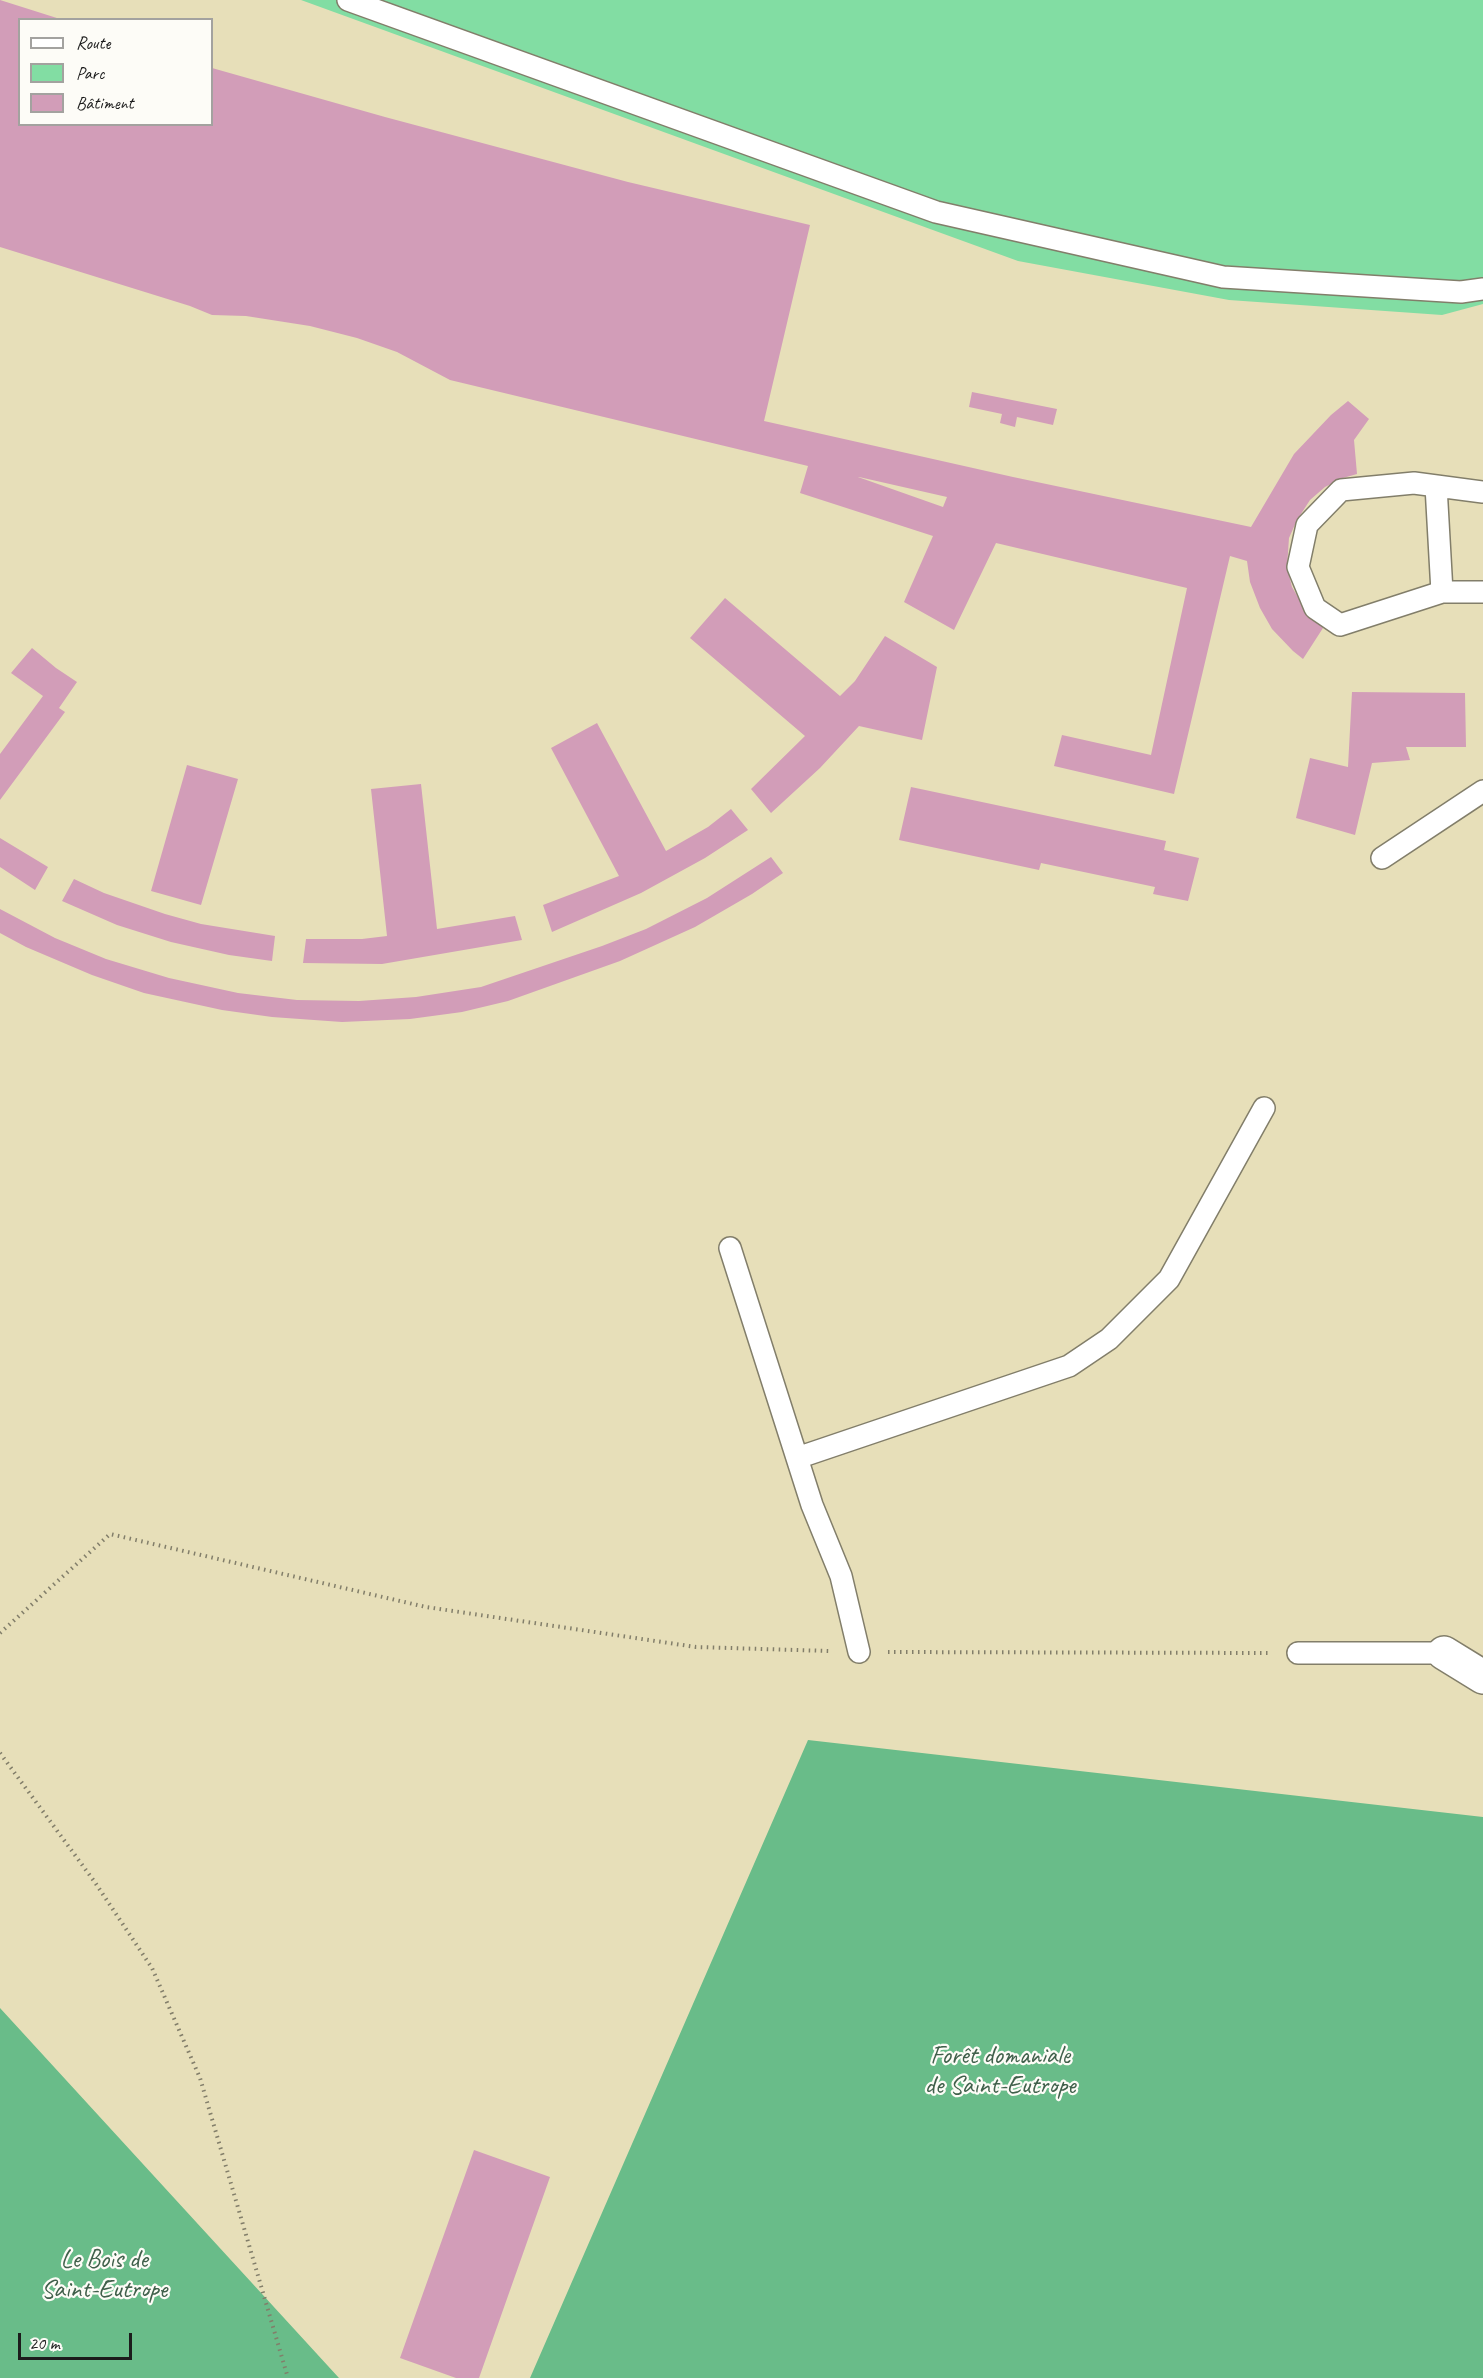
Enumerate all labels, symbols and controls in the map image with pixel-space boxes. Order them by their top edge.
legend [18,18,213,126]
text: Route [76,32,110,54]
text: Parc [76,62,104,84]
text: Bâtiment [76,92,134,114]
park label: Forêt domaniale de Saint-Eutrope [924,2040,1076,2102]
park label: Le Bois de Saint-Eutrope [41,2244,167,2306]
scale bar [21,2321,135,2359]
text: 20 m [29,2332,60,2354]

